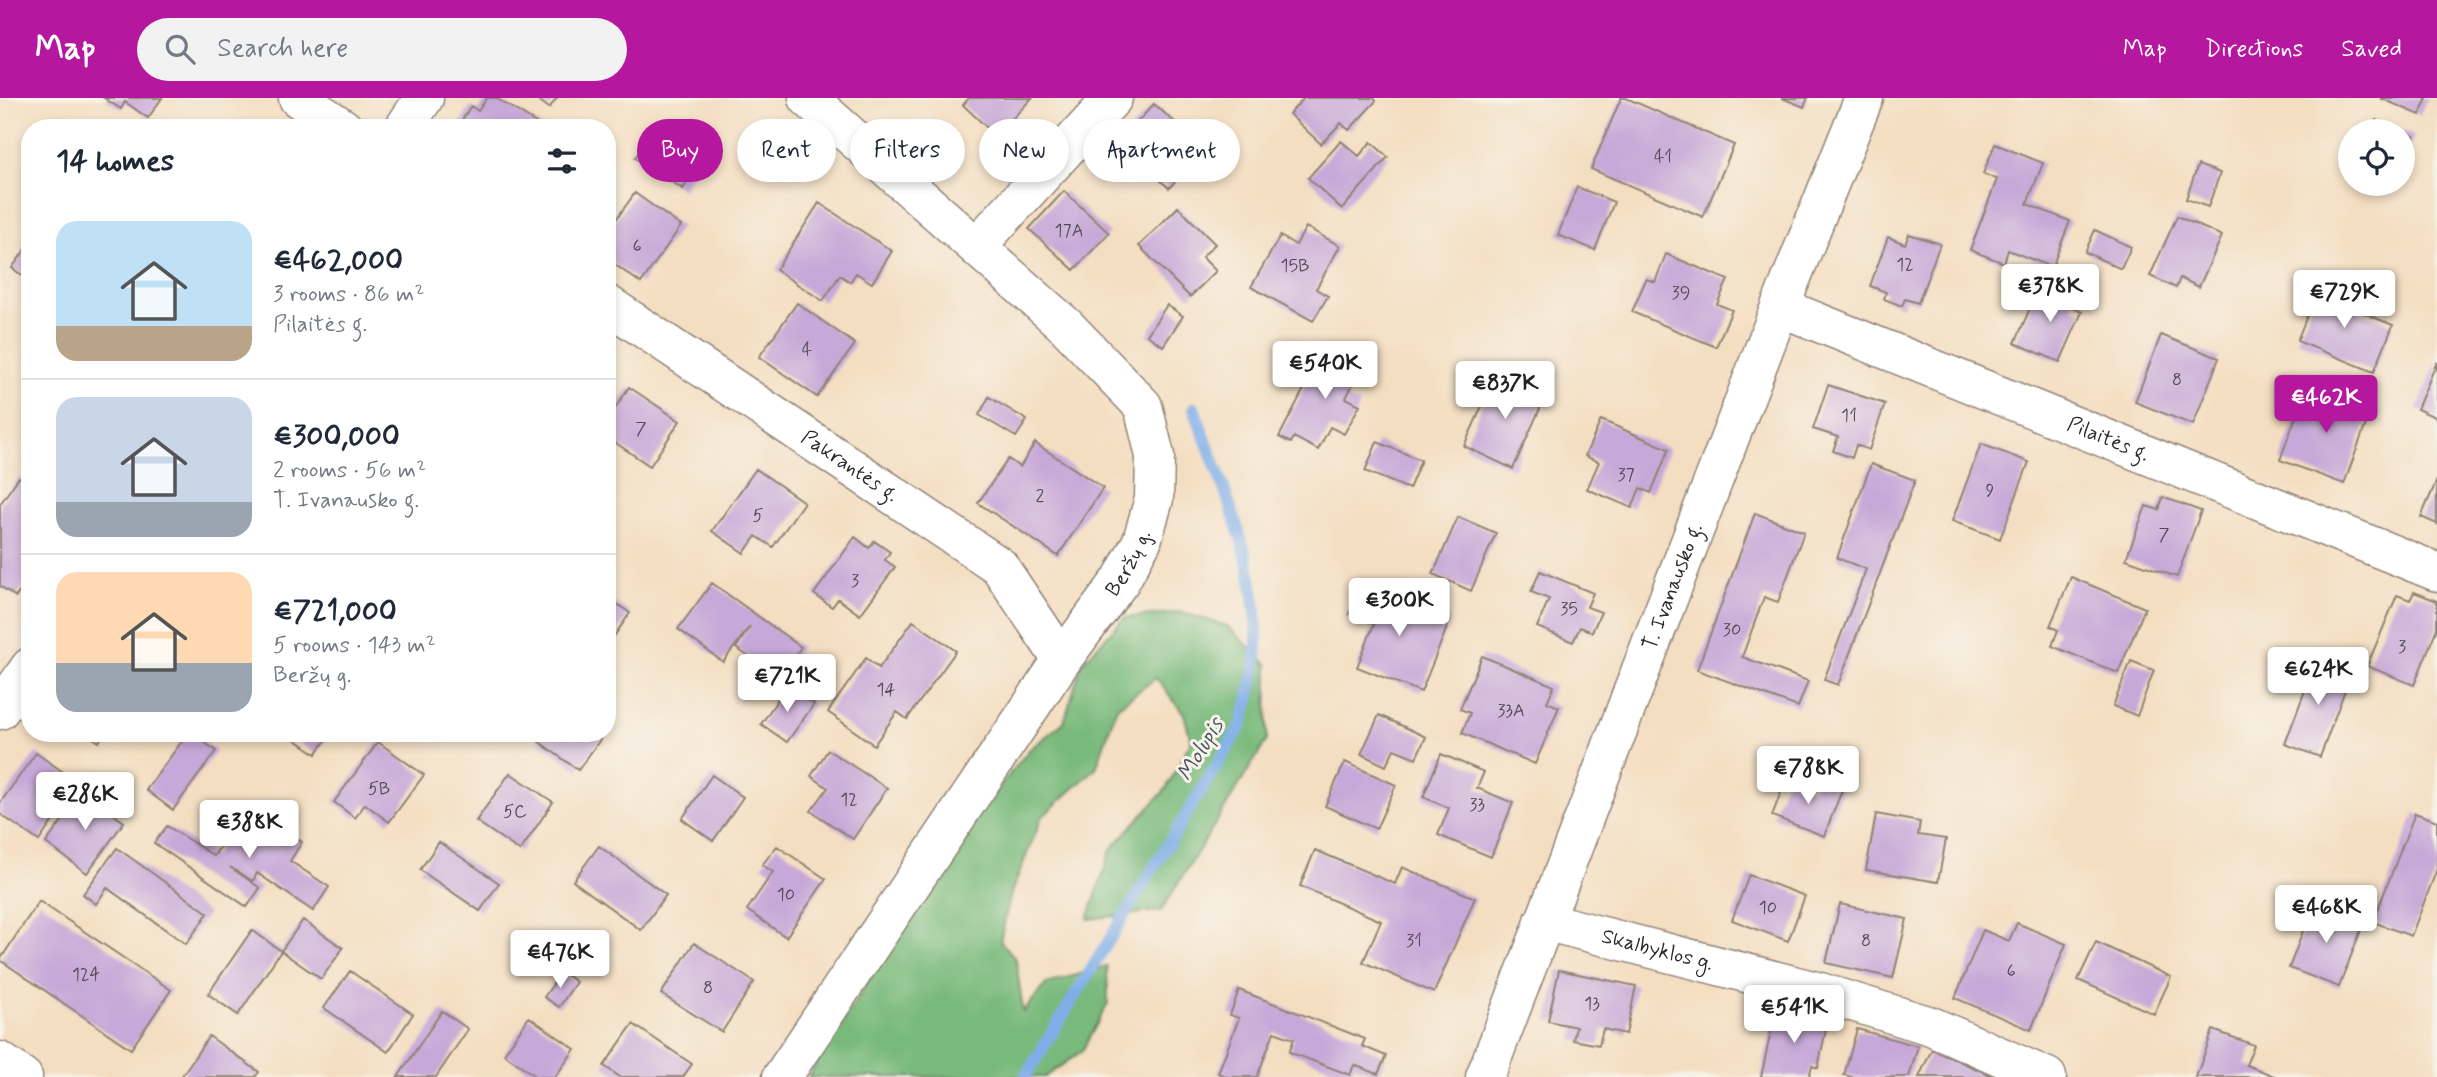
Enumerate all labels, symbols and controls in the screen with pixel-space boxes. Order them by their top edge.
search box [137,18,627,81]
text: Map [35,27,95,71]
icon: search [161,30,199,68]
text: Search here [217,32,348,66]
text: Map [2123,34,2167,65]
text: Directions [2205,34,2303,65]
text: Saved [2341,34,2402,65]
chip: Buy [637,119,723,182]
chip: Rent [737,119,836,182]
chip: Filters [850,119,965,182]
chip: New [979,119,1069,182]
chip: Apartment [1083,119,1240,182]
map controls [2338,119,2415,196]
button: locate [2338,119,2415,196]
text: 14 homes [56,142,174,181]
icon: filters [543,142,581,180]
house number: 41 [1654,145,1672,169]
house number: 17A [1055,219,1083,243]
house number: 6 [632,234,642,258]
text: €462,000 [273,241,403,280]
icon: home [112,249,196,333]
house number: 12 [1896,253,1914,277]
house number: 15B [1280,254,1310,278]
pin: €378K [2001,264,2099,324]
pin: €729K [2295,271,2393,330]
text: €378K [2017,272,2083,302]
text: €729K [2309,278,2379,308]
text: 3 rooms · 86 m² [273,280,424,310]
house number: 39 [1672,281,1690,305]
text: Pilaitės g. [273,310,367,340]
house number: 4 [802,338,812,362]
pin: €540K [1276,342,1374,401]
text: €540K [1289,349,1361,379]
pin: €837K [1456,362,1554,421]
house number: 8 [2172,368,2182,392]
text: €837K [1472,369,1538,399]
pin: €462K [2277,376,2375,435]
text: €462K [2290,383,2362,413]
house number: 11 [1841,404,1857,428]
street label: Pilaitės g. [2063,410,2154,469]
text: €300,000 [273,417,400,456]
house number: 7 [636,417,647,441]
street label: Pakrantės g. [796,424,904,509]
icon: home [112,425,196,509]
text: 2 rooms · 56 m² [273,456,426,486]
house number: 37 [1617,463,1635,487]
house number: 9 [1986,479,1995,503]
house number: 2 [1036,484,1045,508]
text: T. Ivanausko g. [273,486,419,516]
house number: 5 [753,504,764,528]
street label: T. Ivanausko g. [1636,519,1710,654]
house number: 7 [2159,523,2170,547]
street label: Beržų g. [1099,528,1158,602]
house number: 3 [851,569,859,593]
pin: €300K [1350,578,1448,638]
text: €300K [1365,586,1433,616]
text: €721,000 [273,592,397,631]
house number: 35 [1560,597,1578,621]
icon: home [112,600,196,684]
house number: 30 [1723,618,1741,642]
text: 5 rooms · 143 m² [273,631,436,661]
house number: 3 [2398,635,2406,659]
pin: €624K [2269,648,2367,707]
pin: €721K [738,654,836,714]
text: €624K [2284,655,2352,685]
text: Beržų g. [273,661,352,691]
text: €721K [754,662,820,692]
house number: 14 [877,678,896,702]
house number: 33A [1497,699,1525,723]
water label: Molupis [1171,711,1232,787]
pin: €788K [1759,746,1857,806]
text: €788K [1773,754,1843,784]
pin: €286K [36,772,134,832]
house number: 5B [368,777,390,801]
text: €286K [52,780,118,810]
house number: 12 [840,788,858,812]
house number: 33 [1469,793,1485,817]
pin: €388K [200,800,298,860]
house number: 5C [503,800,527,824]
text: €388K [216,808,282,838]
house number: 10 [777,883,795,907]
pin: €468K [2277,886,2375,945]
text: €468K [2291,893,2361,923]
house number: 10 [1759,896,1777,920]
street label: Skalbyklos g. [1598,922,1716,978]
house number: 31 [1406,929,1422,953]
house number: 8 [1861,929,1871,953]
pin: €476K [511,930,609,990]
text: €476K [526,938,594,968]
house number: 6 [2006,959,2016,983]
house number: 124 [72,963,100,987]
house number: 8 [703,976,713,1000]
pin: €541K [1745,986,1843,1045]
house number: 13 [1584,992,1600,1016]
text: €541K [1760,993,1828,1023]

